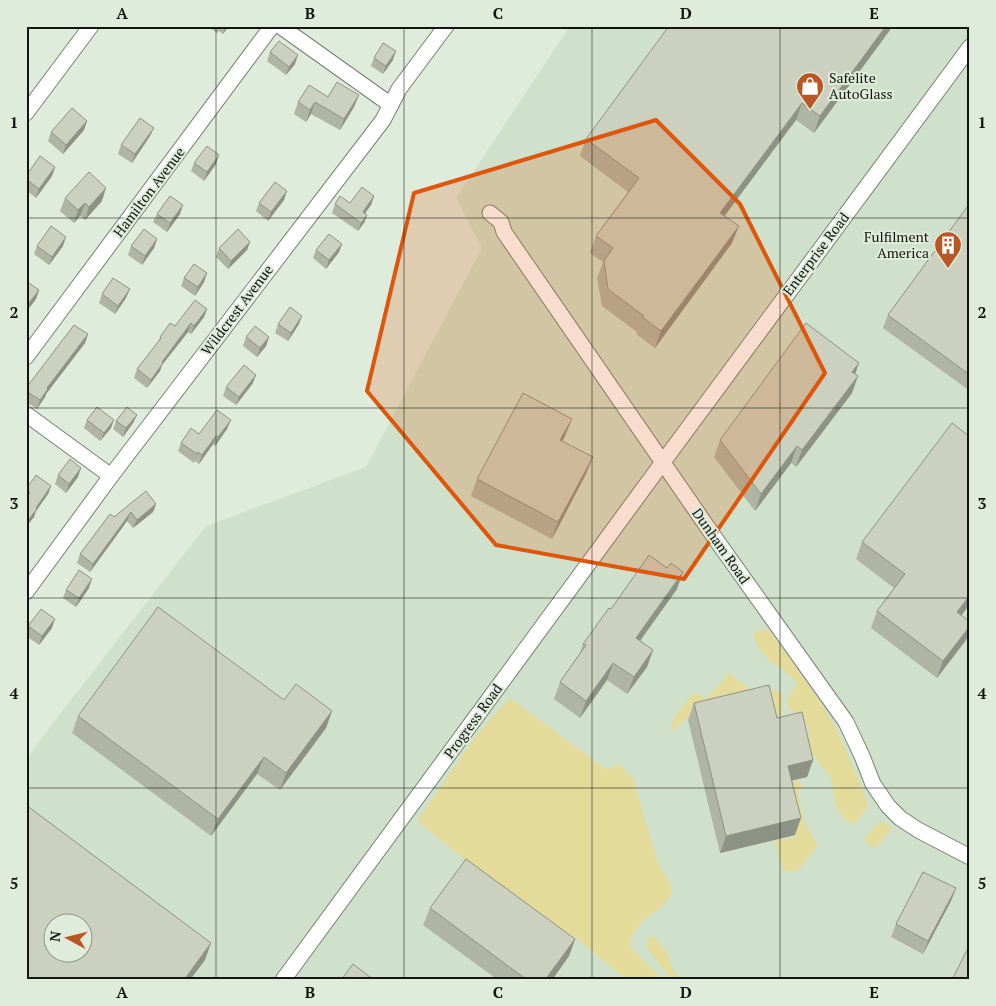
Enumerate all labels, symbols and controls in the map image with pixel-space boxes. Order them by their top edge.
text: A [116,2,128,24]
text: B [305,2,315,24]
text: C [493,2,503,24]
text: D [680,2,692,24]
text: E [869,2,879,24]
place label: Safelite AutoGlass [829,68,893,103]
shop icon: Safelite AutoGlass [795,71,825,110]
text: 1 [9,111,19,133]
text: 1 [977,111,987,133]
street label: Hamilton Avenue [109,143,189,241]
street label: Enterprise Road [778,208,853,299]
place label: Fulfilment America [864,227,930,262]
building icon: Fulfilment America [933,230,963,269]
street label: Wildcrest Avenue [196,261,277,359]
text: 2 [9,301,19,323]
text: 2 [977,301,987,323]
text: 3 [9,492,19,514]
text: 3 [977,492,987,514]
street label: Dunham Road [688,504,755,587]
street label: Progress Road [439,679,506,762]
text: 4 [9,682,19,704]
text: 4 [977,682,987,704]
text: 5 [9,872,19,894]
text: 5 [977,872,987,894]
north arrow [42,914,92,964]
text: N [45,930,65,943]
text: A [116,981,128,1003]
text: B [305,981,315,1003]
text: C [493,981,503,1003]
text: D [680,981,692,1003]
text: E [869,981,879,1003]

